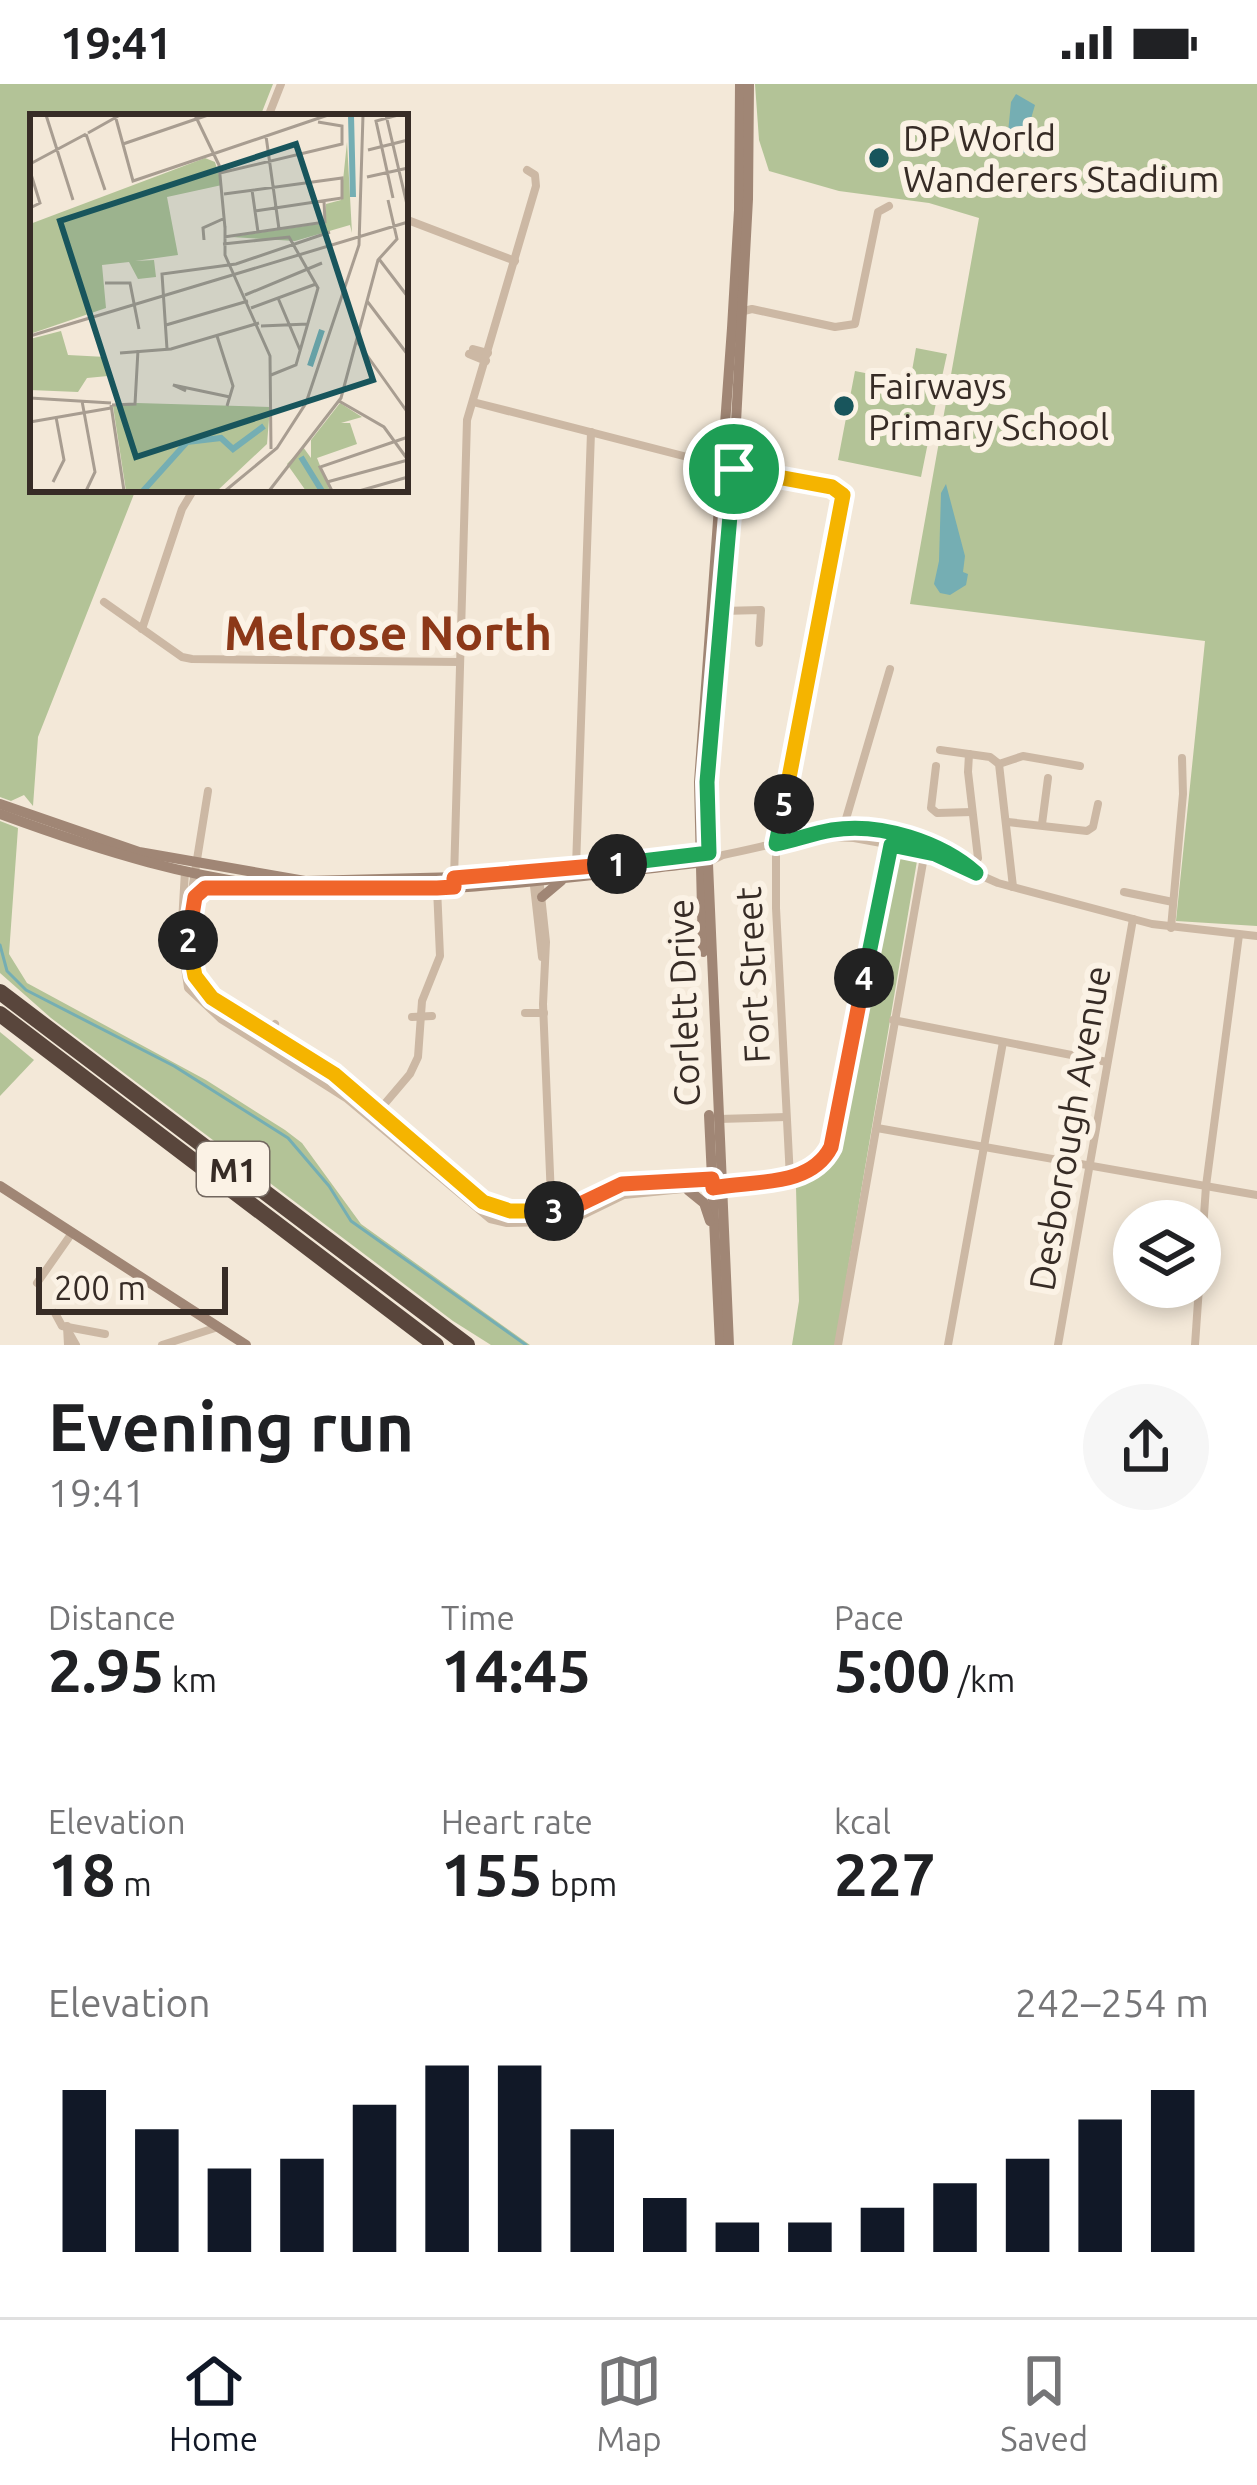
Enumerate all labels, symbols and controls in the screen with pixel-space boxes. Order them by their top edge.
text: 19:41 [60,17,173,68]
inset map [30,114,408,492]
place label: DP World Wanderers Stadium [903,117,1219,199]
marker: DP World Wanderers Stadium [866,145,892,171]
place label: Fairways Primary School [868,365,1109,447]
marker: Fairways Primary School [831,393,857,419]
pin [683,418,785,520]
icon: arrive [701,436,767,502]
district label: Melrose North [224,605,552,659]
pin: 5 [754,774,814,834]
text: 5 [775,785,793,822]
pin: 1 [587,834,647,894]
text: 1 [608,845,626,882]
street label: Fort Street [727,886,777,1064]
street label: Corlett Drive [659,899,707,1107]
pin: 2 [158,910,218,970]
text: 2 [179,921,197,958]
pin: 4 [834,948,894,1008]
text: 4 [855,959,873,996]
street label: Desborough Avenue [1020,962,1118,1294]
road number: M1 [197,1142,269,1196]
pin: 3 [524,1181,584,1241]
text: 3 [545,1192,563,1229]
map controls [1113,1200,1221,1308]
button: layers [1113,1200,1221,1308]
scale bar [36,1261,228,1314]
text: 200 m [54,1269,146,1306]
button: share [1083,1384,1209,1510]
text: Evening run [48,1389,414,1463]
text: 19:41 [48,1471,146,1514]
text: Distance [48,1599,176,1636]
text: Time [441,1599,515,1636]
text: Pace [834,1599,904,1636]
text: 2.95 [48,1636,164,1703]
text: 14:45 [441,1636,591,1703]
text: 5:00 [834,1636,950,1703]
text: km [164,1661,217,1698]
text: /km [950,1661,1015,1698]
text: Elevation [48,1803,186,1840]
text: Heart rate [441,1803,593,1840]
text: kcal [834,1803,891,1840]
text: 18 [48,1840,116,1907]
text: 155 [441,1840,543,1907]
text: 227 [834,1840,936,1907]
text: m [116,1865,152,1902]
text: bpm [543,1865,617,1902]
text: Elevation [48,1981,211,2024]
text: 242–254 m [1015,1981,1209,2024]
tab: Home [169,2348,258,2457]
tab: Map [596,2348,662,2457]
tab: Saved [1000,2348,1088,2457]

